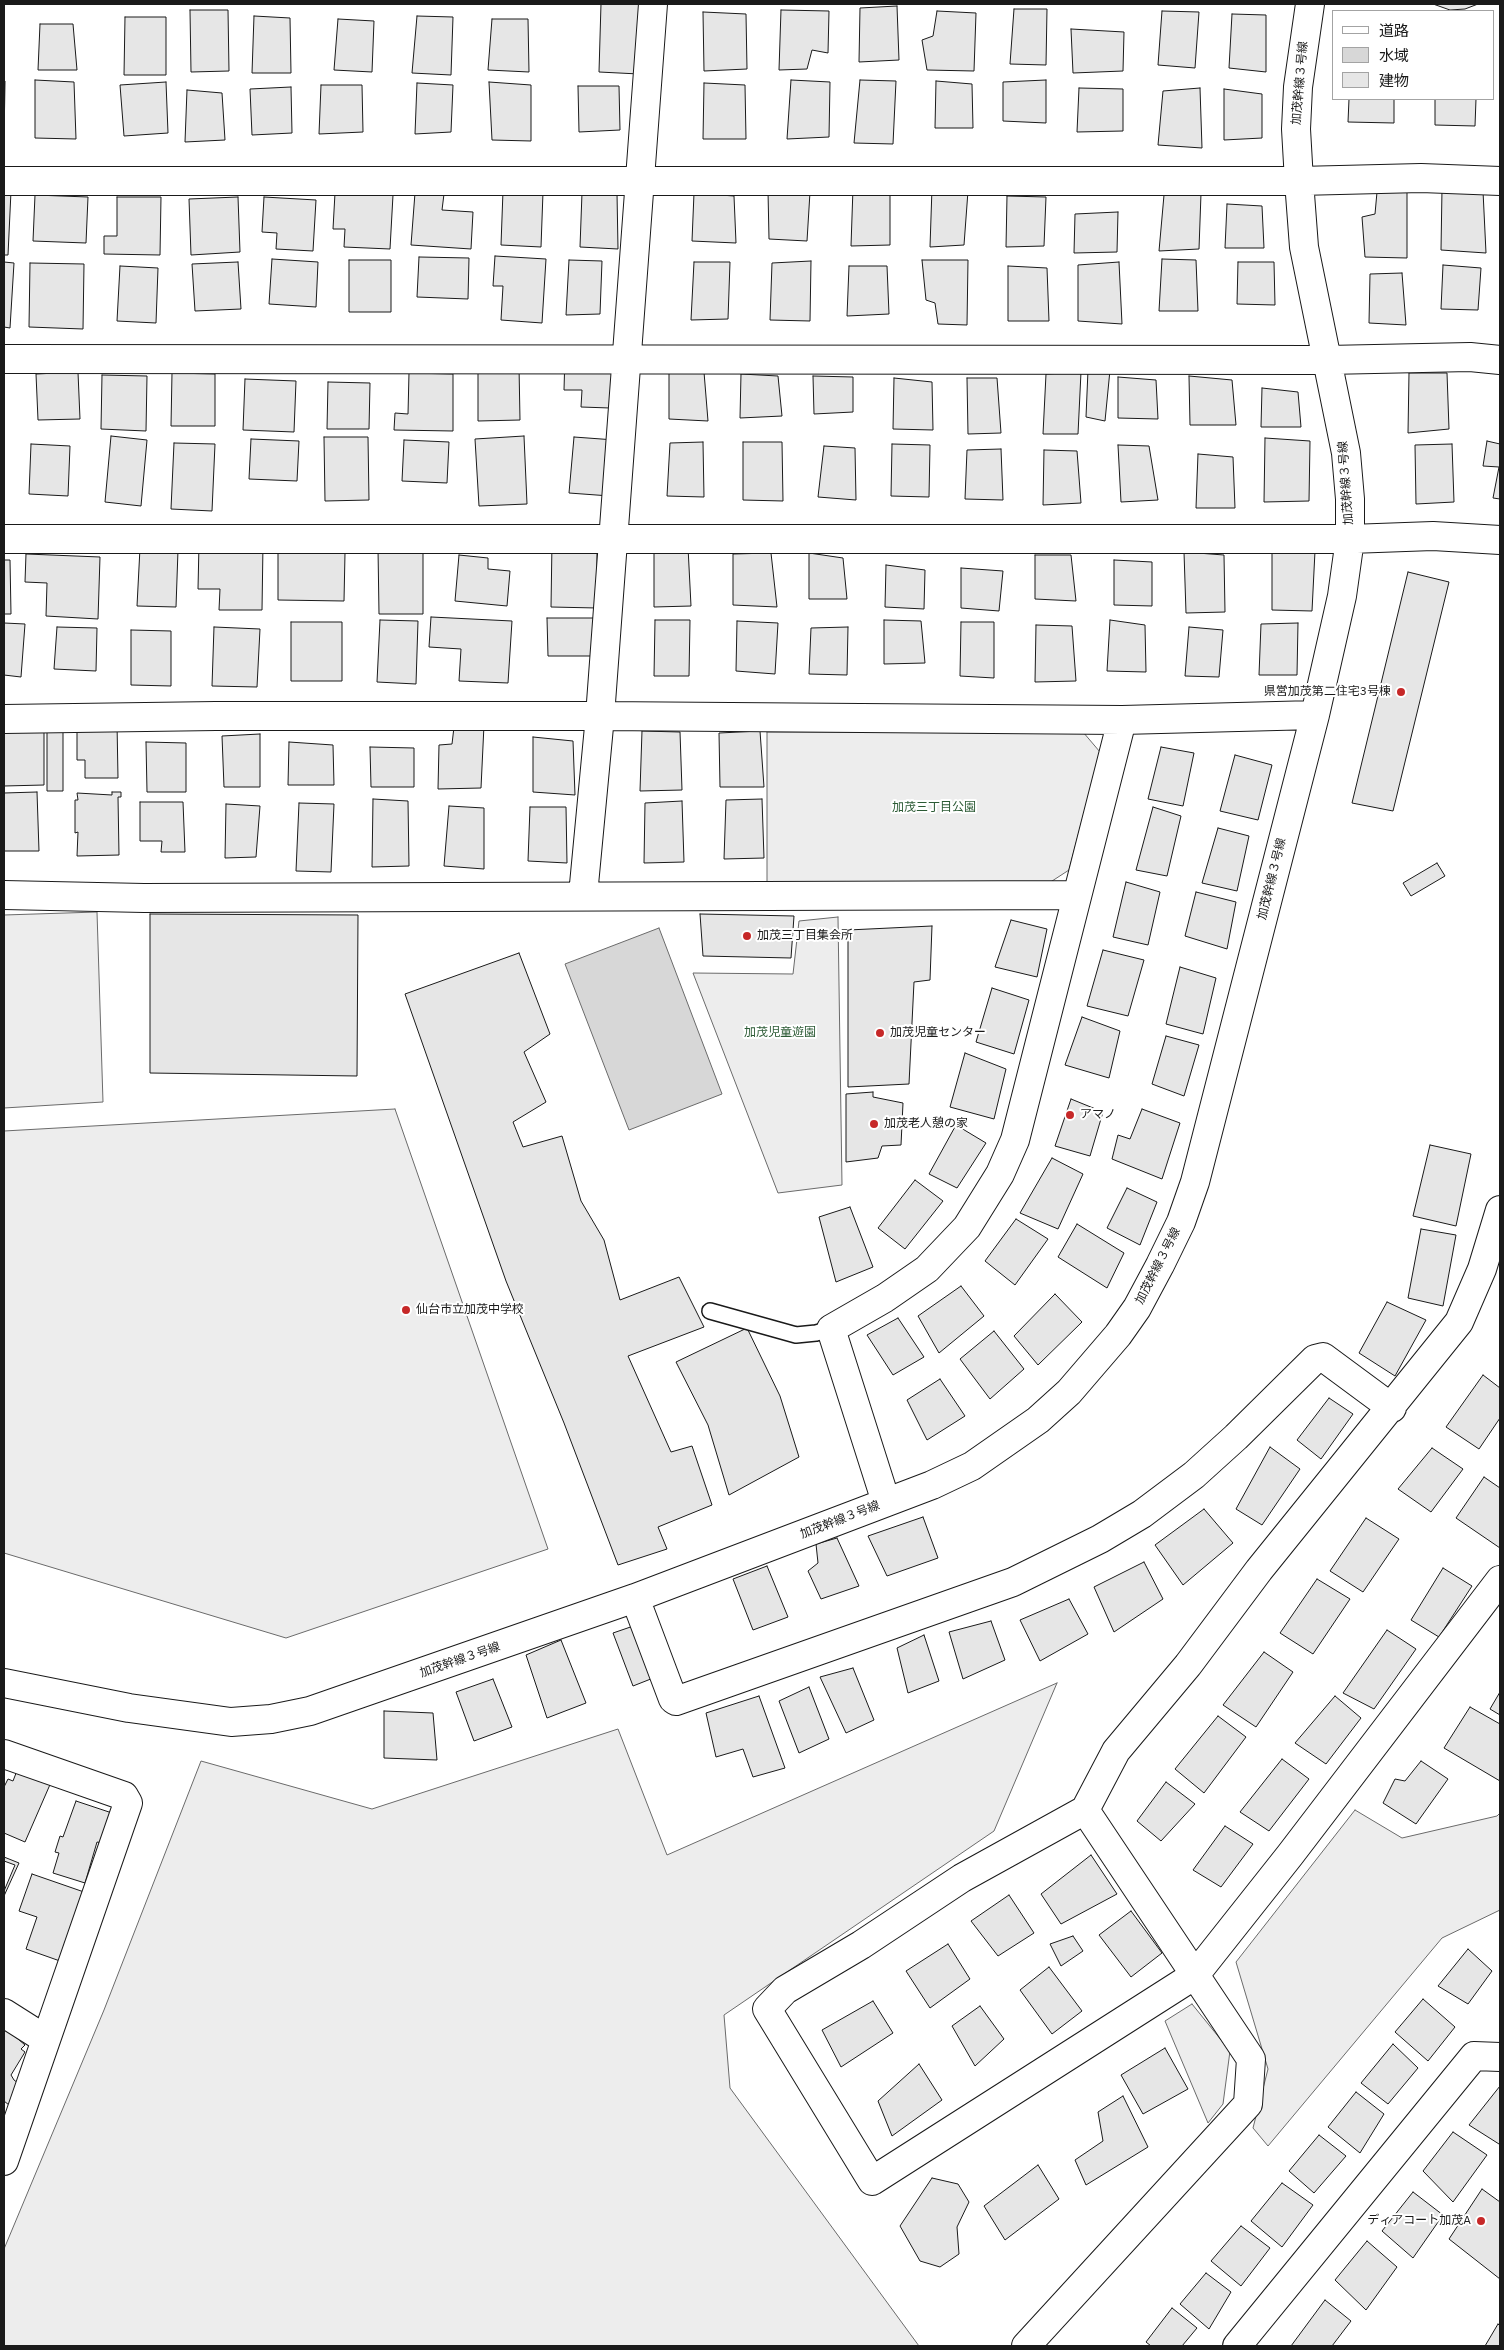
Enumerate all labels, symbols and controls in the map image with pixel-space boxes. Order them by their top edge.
legend [1332,10,1494,100]
text: 道路 [1379,21,1409,40]
street label: 加茂幹線３号線 [1289,41,1311,125]
text: 水域 [1379,46,1409,65]
text: 建物 [1379,71,1409,90]
street label: 加茂幹線３号線 [1336,441,1356,525]
place label: 県営加茂第二住宅3号棟 [1264,685,1391,699]
marker: 県営加茂第二住宅3号棟 [1395,686,1407,698]
park label: 加茂三丁目公園 [892,801,976,815]
street label: 加茂幹線３号線 [1255,837,1289,921]
place label: 加茂三丁目集会所 [757,929,853,943]
marker: 加茂三丁目集会所 [741,930,753,942]
park label: 加茂児童遊園 [744,1026,816,1040]
place label: 加茂児童センター [890,1026,986,1040]
marker: 加茂児童センター [874,1027,886,1039]
place label: アマノ [1080,1108,1116,1122]
marker: アマノ [1064,1109,1076,1121]
place label: 加茂老人憩の家 [884,1117,968,1131]
marker: 加茂老人憩の家 [868,1118,880,1130]
street label: 加茂幹線３号線 [1133,1225,1183,1307]
place label: 仙台市立加茂中学校 [416,1303,524,1317]
marker: 仙台市立加茂中学校 [400,1304,412,1316]
street label: 加茂幹線３号線 [798,1498,882,1542]
street label: 加茂幹線３号線 [418,1640,502,1680]
place label: ディアコート加茂A [1367,2214,1471,2228]
marker: ディアコート加茂A [1475,2215,1487,2227]

